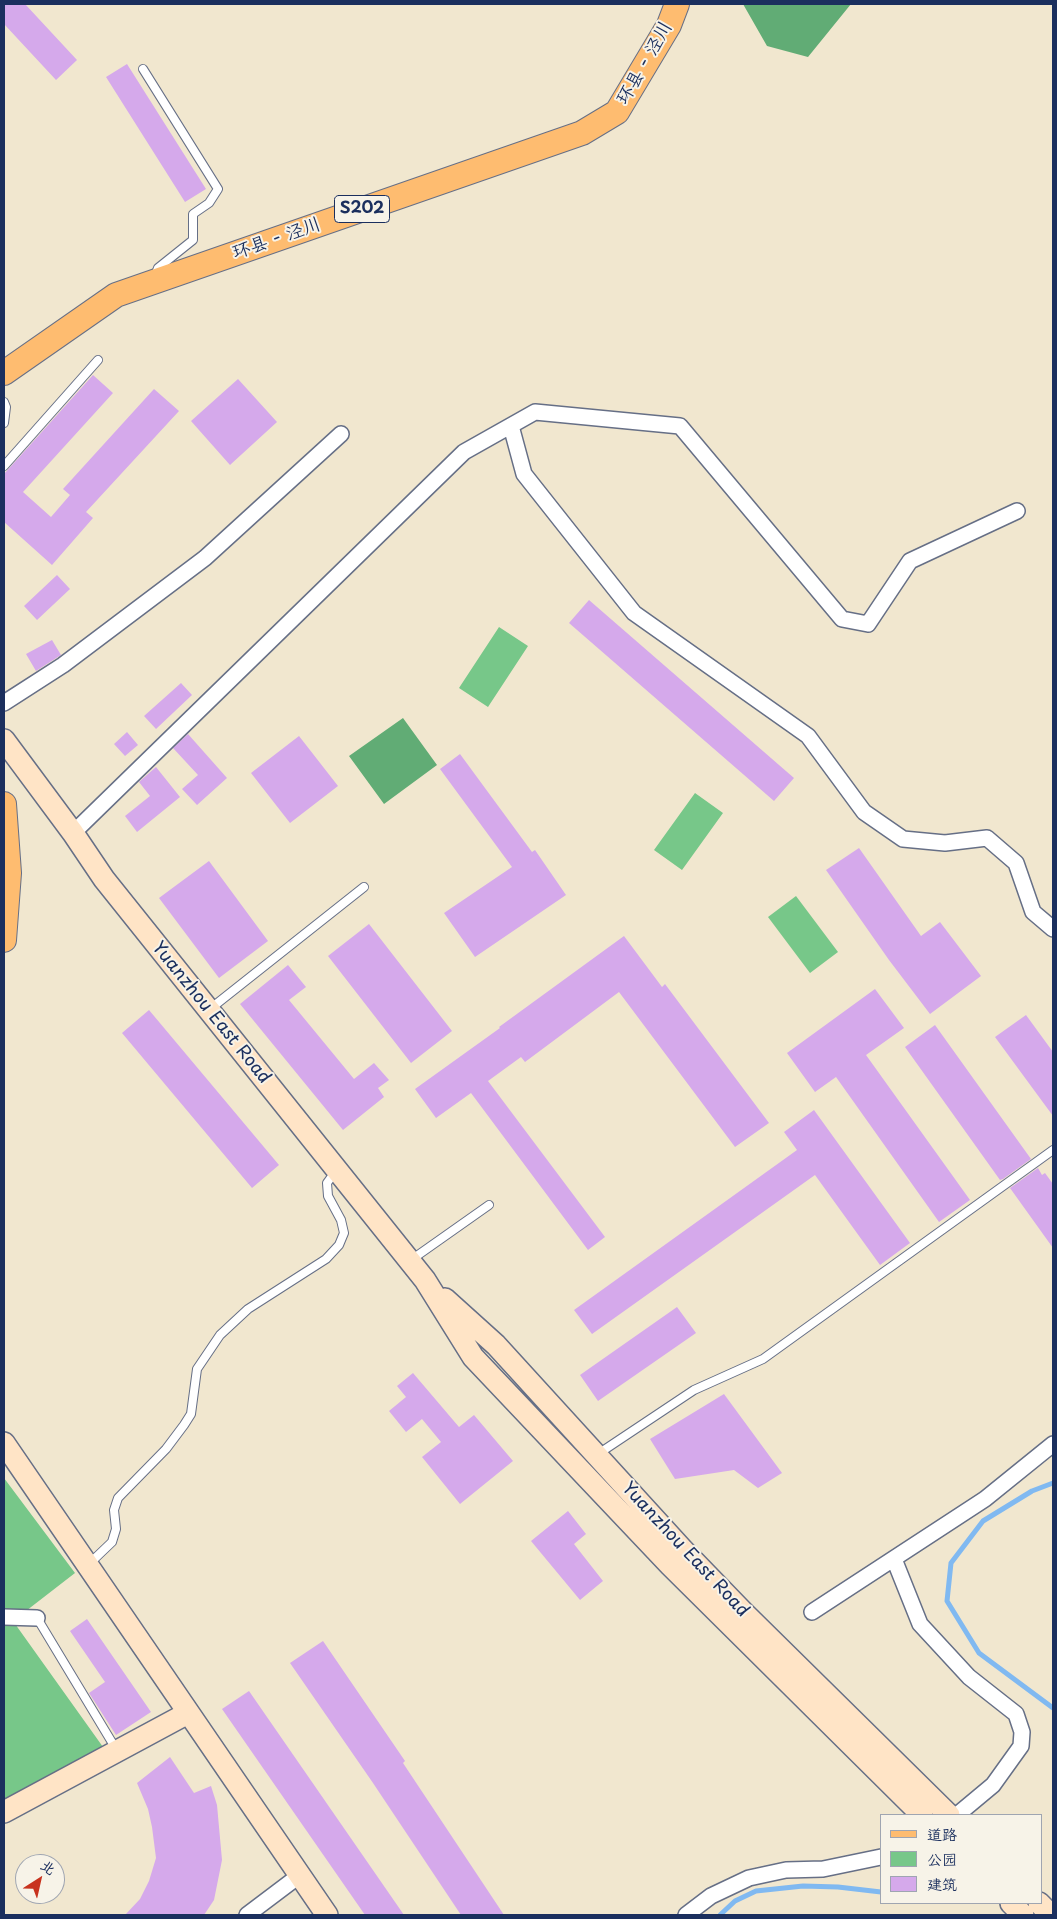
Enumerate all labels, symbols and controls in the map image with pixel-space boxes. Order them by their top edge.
street label: 环县 - 泾川 [613,18,677,108]
road number: S202 [334,195,390,222]
street label: 环县 - 泾川 [230,214,324,264]
street label: Yuanzhou East Road [147,938,275,1088]
street label: Yuanzhou East Road [617,1478,753,1622]
legend [880,1814,1042,1904]
text: 道路 [927,1822,957,1845]
text: 公园 [927,1847,957,1870]
north arrow [15,1854,65,1904]
text: 北 [37,1855,60,1880]
text: 建筑 [927,1872,957,1895]

